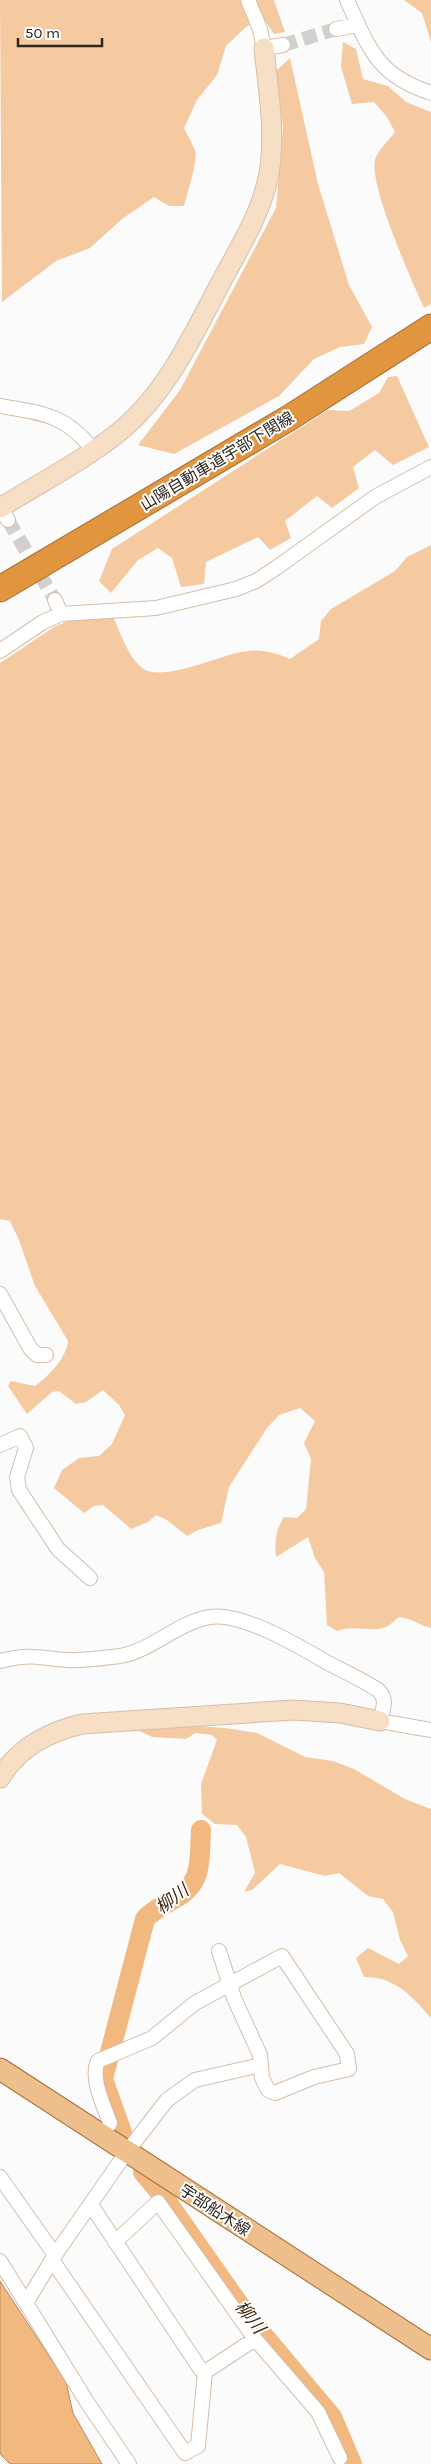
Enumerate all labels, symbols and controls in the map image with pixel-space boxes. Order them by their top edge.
scale bar [18,15,101,47]
text: 50 m [25,24,60,42]
street label: 山陽自動車道宇部下関線 [137,408,297,514]
water label: 柳川 [151,1878,195,1919]
street label: 宇部船木線 [176,2180,254,2240]
water label: 柳川 [230,2296,271,2340]

